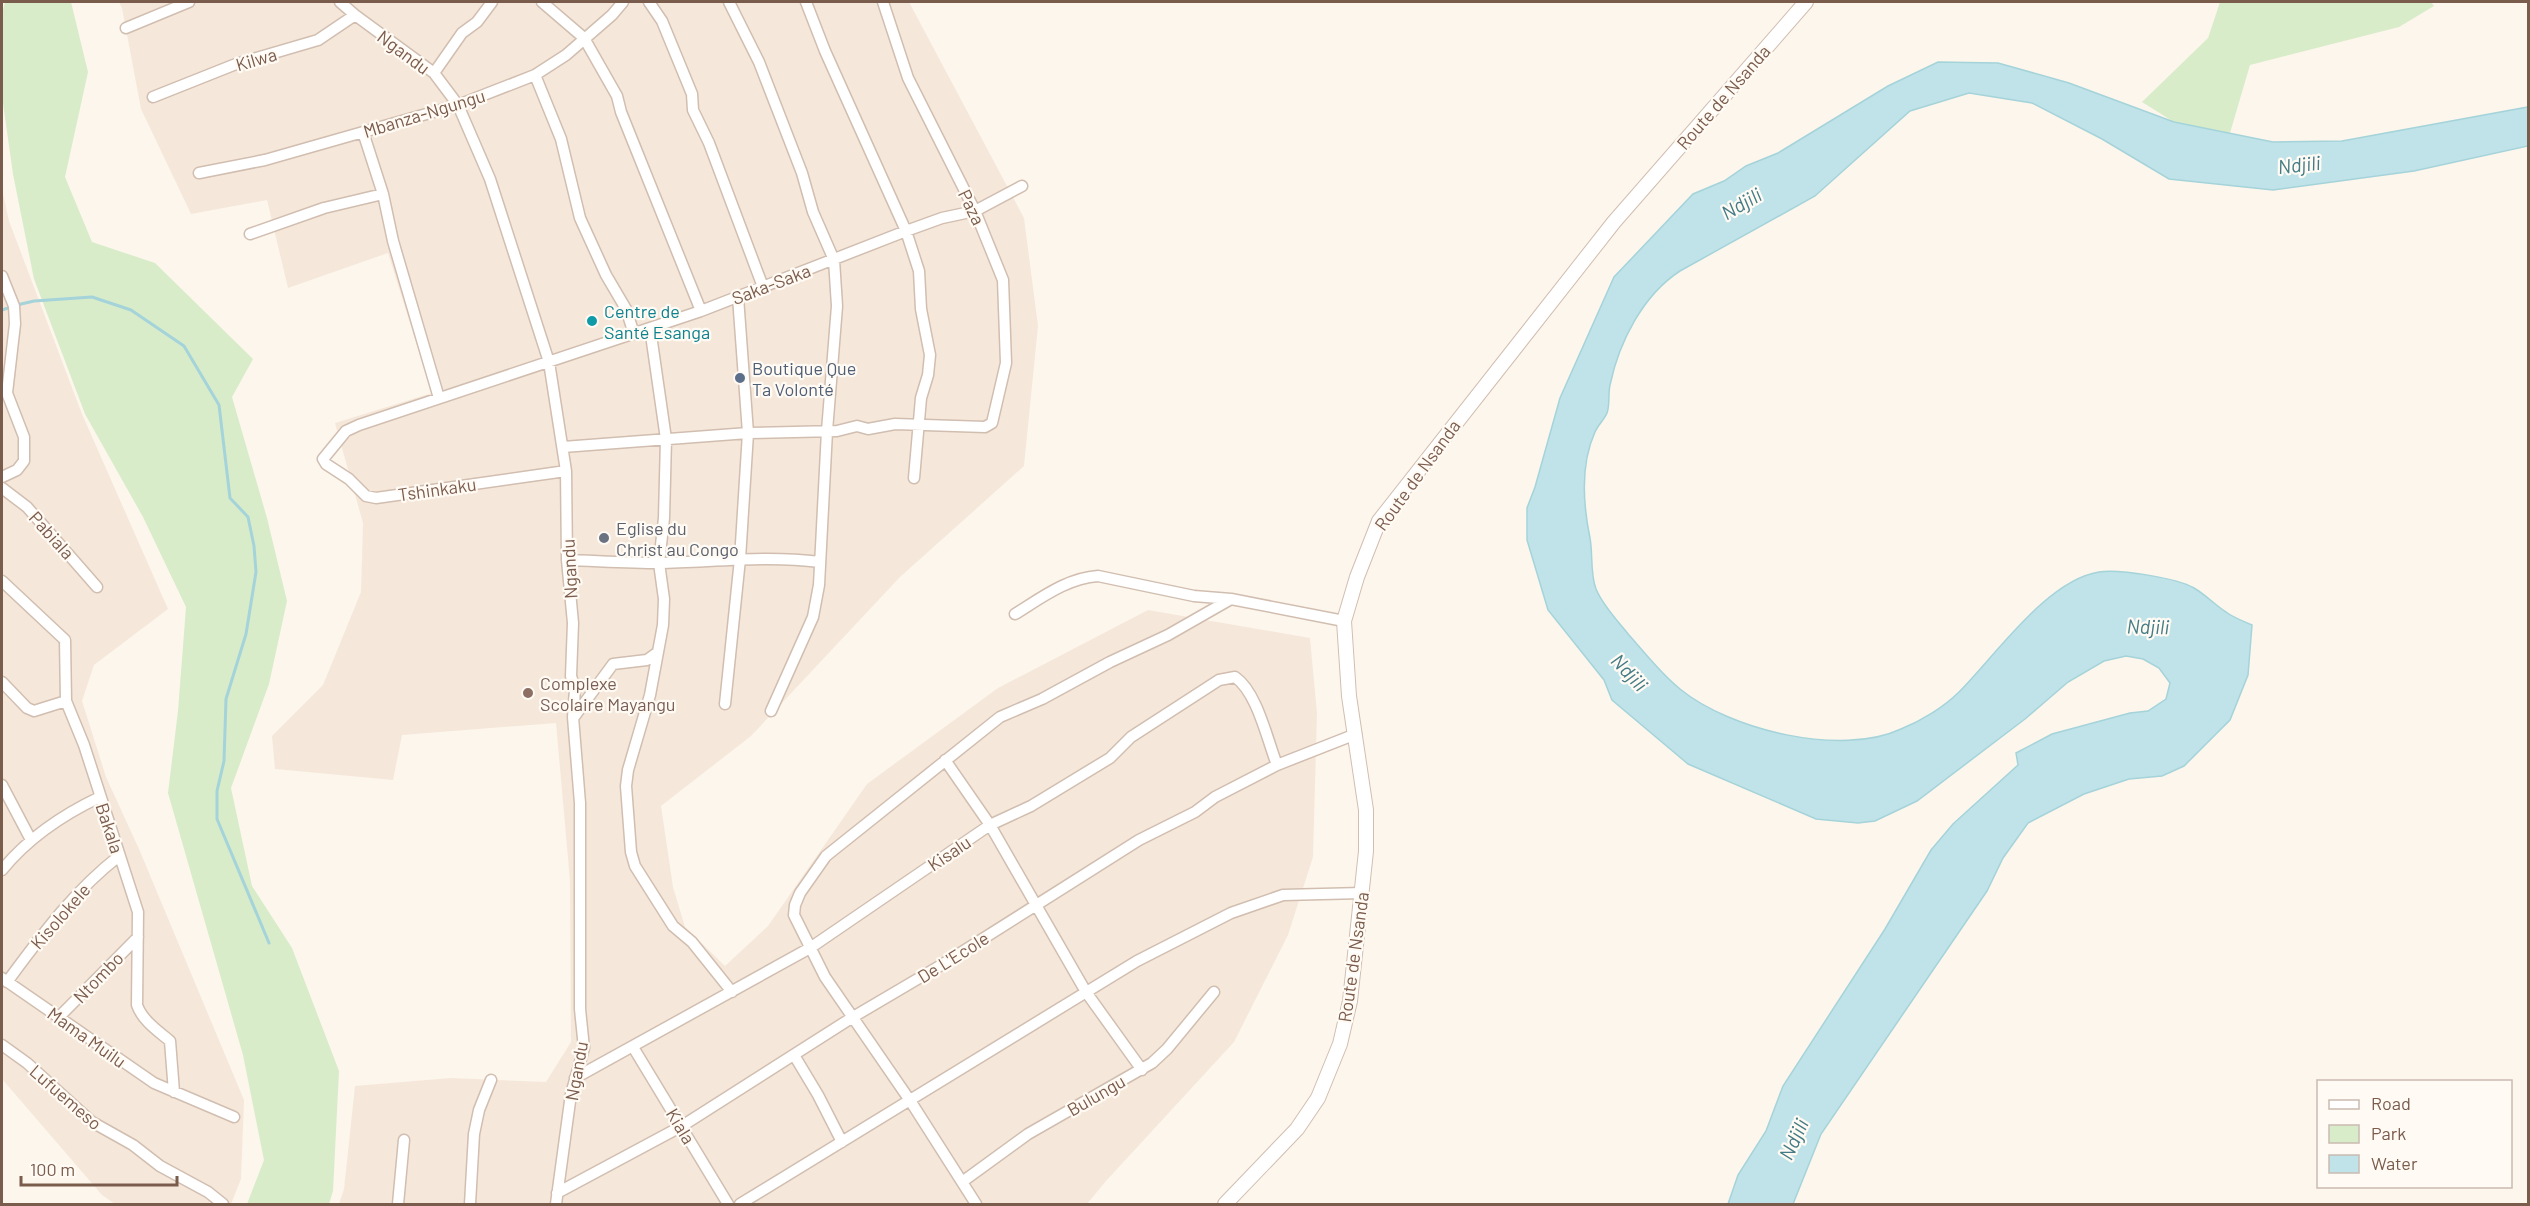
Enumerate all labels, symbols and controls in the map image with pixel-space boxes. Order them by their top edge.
street label: Ngandu [373,25,435,79]
street label: Route de Nsanda [1672,40,1774,154]
street label: Kilwa [233,43,279,75]
street label: Mbanza-Ngungu [360,84,488,142]
water label: Ndjili [2276,150,2322,178]
water label: Ndjili [1716,182,1766,224]
street label: Paza [954,186,990,228]
street label: Saka-Saka [729,259,813,309]
place label: Centre de Santé Esanga [604,300,710,343]
marker: Centre de Santé Esanga [585,314,599,328]
place label: Boutique Que Ta Volonté [752,357,856,400]
marker: Boutique Que Ta Volonté [733,371,747,385]
street label: Route de Nsanda [1369,415,1465,535]
street label: Tshinkaku [396,473,478,505]
street label: Pabiala [25,507,79,563]
place label: Eglise du Christ au Congo [616,517,739,560]
marker: Eglise du Christ au Congo [597,531,611,545]
street label: Ngandu [556,538,582,600]
water label: Ndjili [2126,614,2170,638]
water label: Ndjili [1607,648,1653,696]
place label: Complexe Scolaire Mayangu [540,672,675,715]
marker: Complexe Scolaire Mayangu [521,686,535,700]
street label: Bakala [92,800,128,856]
street label: Kisalu [923,831,975,875]
street label: Kisolokele [25,879,95,953]
street label: Route de Nsanda [1333,890,1373,1024]
street label: De L'Ecole [913,926,993,988]
street label: Ntombo [68,947,128,1007]
street label: Mama Muilu [44,1002,130,1072]
street label: Ngandu [560,1040,592,1102]
street label: Lufuemeso [26,1060,106,1134]
street label: Bulungu [1063,1070,1129,1120]
legend [2317,1080,2512,1188]
text: Road [2371,1092,2411,1114]
street label: Kiala [662,1104,700,1148]
water label: Ndjili [1773,1114,1813,1163]
text: Park [2371,1122,2406,1144]
scale bar [21,1149,177,1187]
text: Water [2371,1152,2418,1174]
text: 100 m [30,1158,75,1180]

